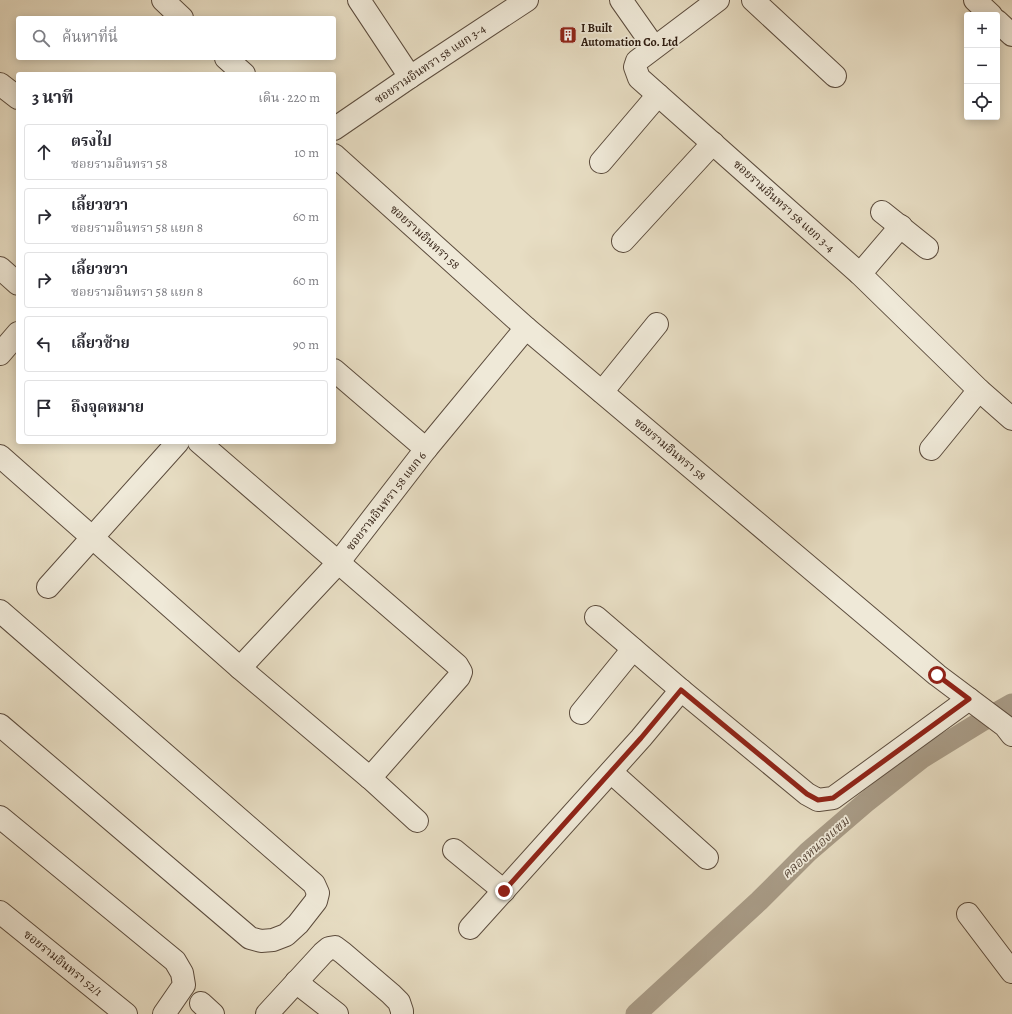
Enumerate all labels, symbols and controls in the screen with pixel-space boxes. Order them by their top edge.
map controls [964,12,1000,120]
button: + [964,12,1000,48]
search box [16,16,336,60]
street label: ซอยรามอินทรา 58 แยก 3-4 [371,20,489,107]
place label: I Built Automation Co. Ltd [580,20,679,50]
building icon: I Built Automation Co. Ltd [558,25,578,45]
icon: search [30,27,52,49]
text: ค้นหาที่นี่ [62,27,118,47]
button: − [964,48,1000,84]
button: locate [964,84,1000,120]
text: 3 นาที [32,86,73,109]
text: เดิน · 220 m [258,89,320,106]
text: ตรงไป [71,131,112,151]
icon: ahead [33,141,55,163]
text: 10 m [294,144,319,161]
text: ซอยรามอินทรา 58 [71,155,168,172]
street label: ซอยรามอินทรา 58 แยก 3-4 [730,156,838,256]
text: เลี้ยวขวา [71,195,128,215]
street label: ซอยรามอินทรา 58 [387,201,464,273]
icon: right [33,205,55,227]
text: 60 m [293,208,319,225]
text: ซอยรามอินทรา 58 แยก 8 [71,219,203,236]
text: เลี้ยวขวา [71,259,128,279]
icon: right [33,269,55,291]
text: 60 m [293,272,319,289]
text: ซอยรามอินทรา 58 แยก 8 [71,283,203,300]
icon: left [33,333,55,355]
text: เลี้ยวซ้าย [71,333,130,353]
text: 90 m [293,336,319,353]
icon: arrive [33,397,55,419]
text: ถึงจุดหมาย [71,397,144,417]
street label: ซอยรามอินทรา 58 [631,414,709,484]
street label: ซอยรามอินทรา 58 แยก 6 [342,448,430,554]
route start [928,666,946,684]
water label: คลองหนองแขม [778,812,853,882]
route end [495,882,513,900]
street label: ซอยรามอินทรา 52/1 [20,926,106,1000]

